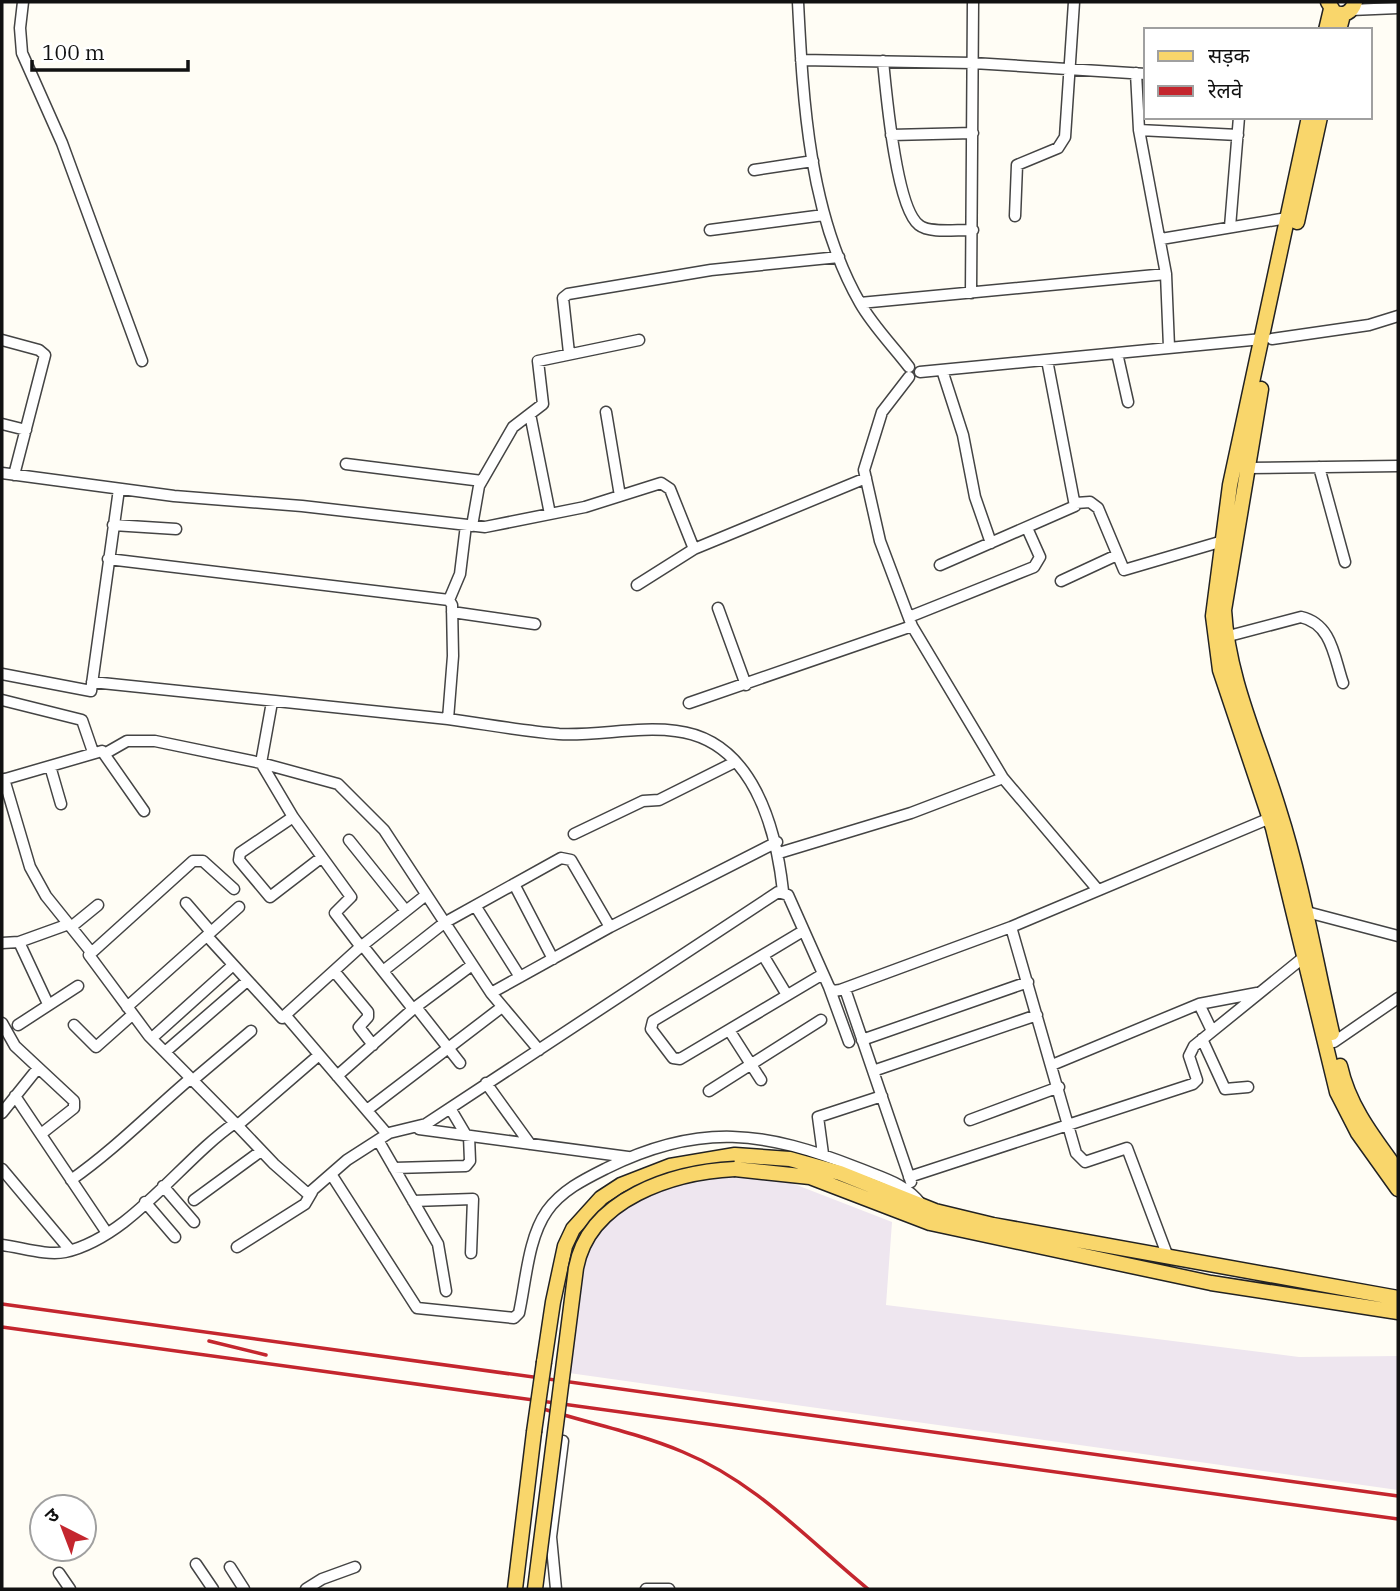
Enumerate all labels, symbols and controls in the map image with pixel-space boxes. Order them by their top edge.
scale bar [32,28,187,72]
legend [1144,28,1372,119]
text: 100 m [42,38,105,66]
text: सड़क [1208,41,1250,69]
text: रेलवे [1207,76,1243,104]
north arrow [28,1493,98,1563]
text: उ [39,1502,64,1528]

